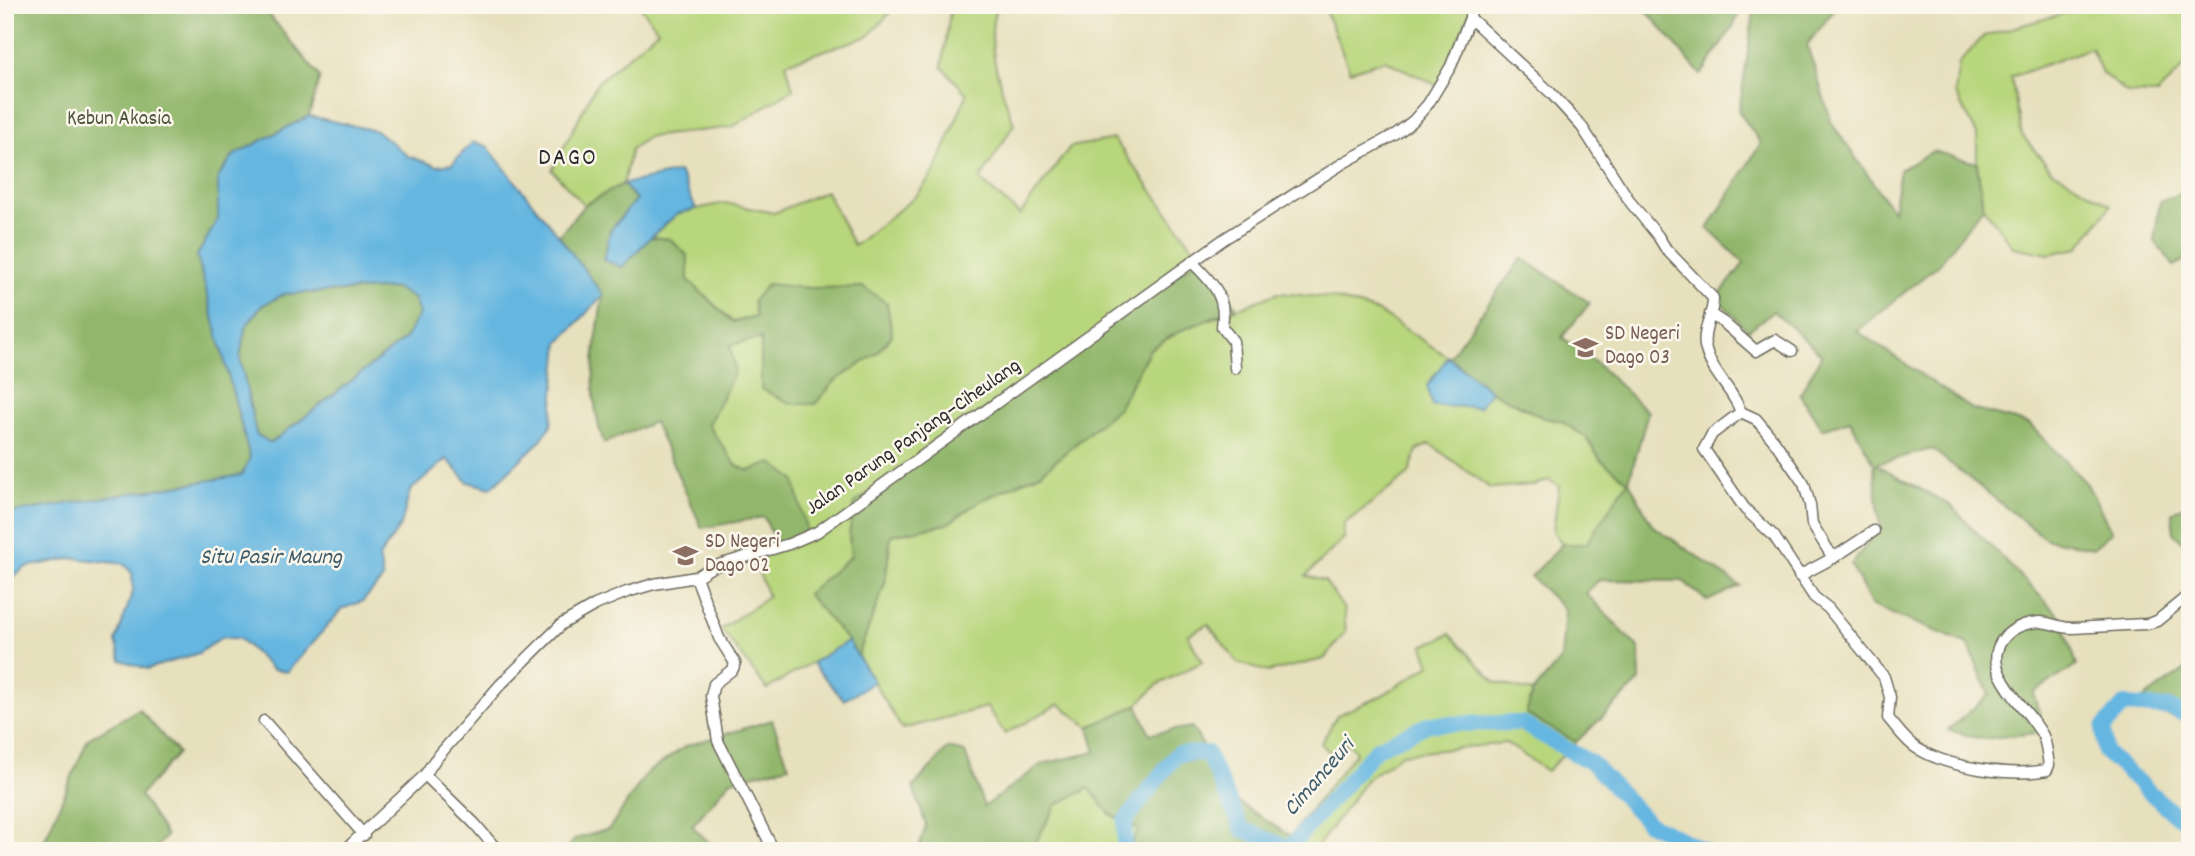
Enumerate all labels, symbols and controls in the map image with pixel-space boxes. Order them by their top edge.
park label: Kebun Akasia [67,105,172,135]
district label: DAGO [538,142,598,176]
place label: SD Negeri Dago 03 [1605,320,1680,374]
school or university icon: SD Negeri Dago 03 [1571,333,1599,361]
street label: Jalan Parung Panjang–Ciheulang [800,352,1028,524]
place label: SD Negeri Dago 02 [705,528,780,582]
school or university icon: SD Negeri Dago 02 [671,541,699,569]
water label: Situ Pasir Maung [200,542,343,575]
water label: Cimanceuri [1276,729,1366,825]

